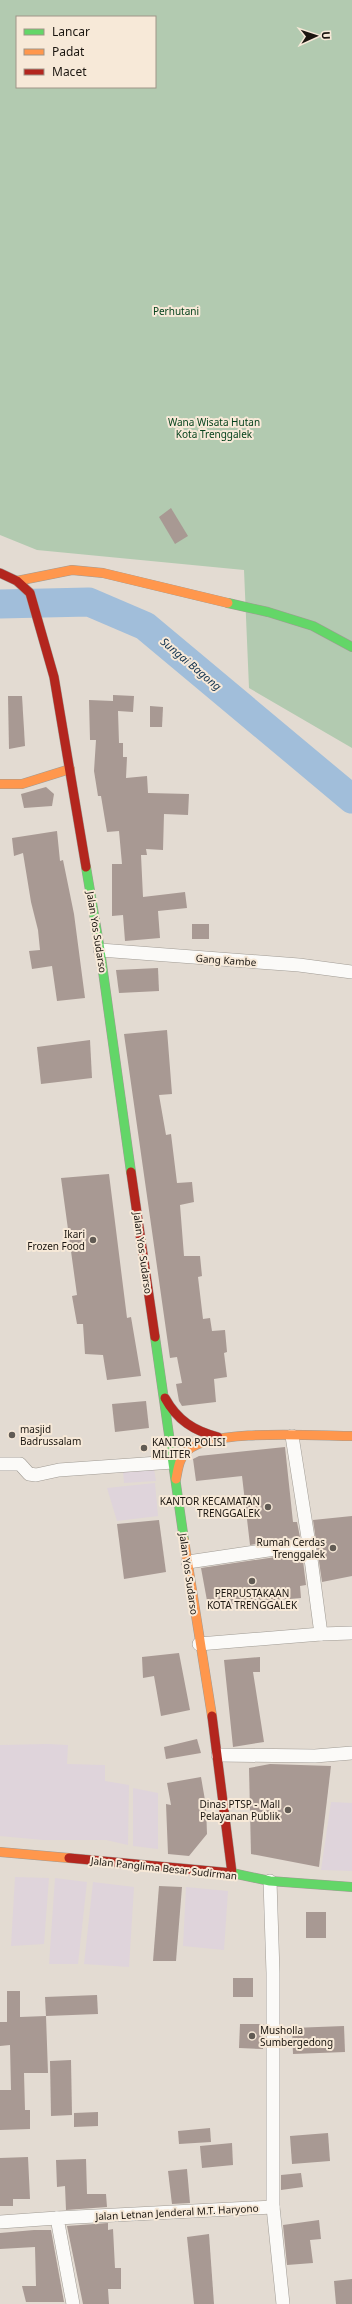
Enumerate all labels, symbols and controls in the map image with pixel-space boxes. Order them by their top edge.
legend [16,16,156,88]
north arrow [296,16,336,56]
text: Lancar [52,23,90,40]
text: U [319,31,334,40]
text: Padat [52,43,85,60]
text: Macet [52,63,87,80]
park label: Perhutani [153,304,199,318]
park label: Wana Wisata Hutan Kota Trenggalek [168,415,260,441]
water label: Sungai Bagong [158,634,225,694]
street label: Jalan Yos Sudarso [83,889,110,974]
street label: Gang Kambe [195,951,257,969]
street label: Jalan Yos Sudarso [130,1210,156,1295]
place label: Ikari Frozen Food [27,1227,85,1253]
marker: Ikari Frozen Food [88,1235,98,1245]
place label: masjid Badrussalam [20,1422,81,1448]
marker: masjid Badrussalam [7,1430,17,1440]
place label: KANTOR POLISI MILITER [152,1435,226,1461]
marker: KANTOR POLISI MILITER [139,1443,149,1453]
place label: KANTOR KECAMATAN TRENGGALEK [160,1494,261,1520]
marker: KANTOR KECAMATAN TRENGGALEK [263,1502,273,1512]
street label: Jalan Yos Sudarso [176,1531,202,1616]
place label: Rumah Cerdas Trenggalek [256,1535,326,1561]
marker: Rumah Cerdas Trenggalek [328,1543,338,1553]
marker: PERPUSTAKAAN KOTA TRENGGALEK [247,1576,257,1586]
place label: PERPUSTAKAAN KOTA TRENGGALEK [207,1586,298,1612]
place label: Dinas PTSP - Mall Pelayanan Publik [200,1797,281,1823]
marker: Dinas PTSP - Mall Pelayanan Publik [283,1805,293,1815]
street label: Jalan Panglima Besar Sudirman [89,1853,238,1883]
place label: Musholla Sumbergedong [260,2023,333,2049]
marker: Musholla Sumbergedong [247,2031,257,2041]
street label: Jalan Letnan Jenderal M.T. Haryono [94,2201,259,2223]

